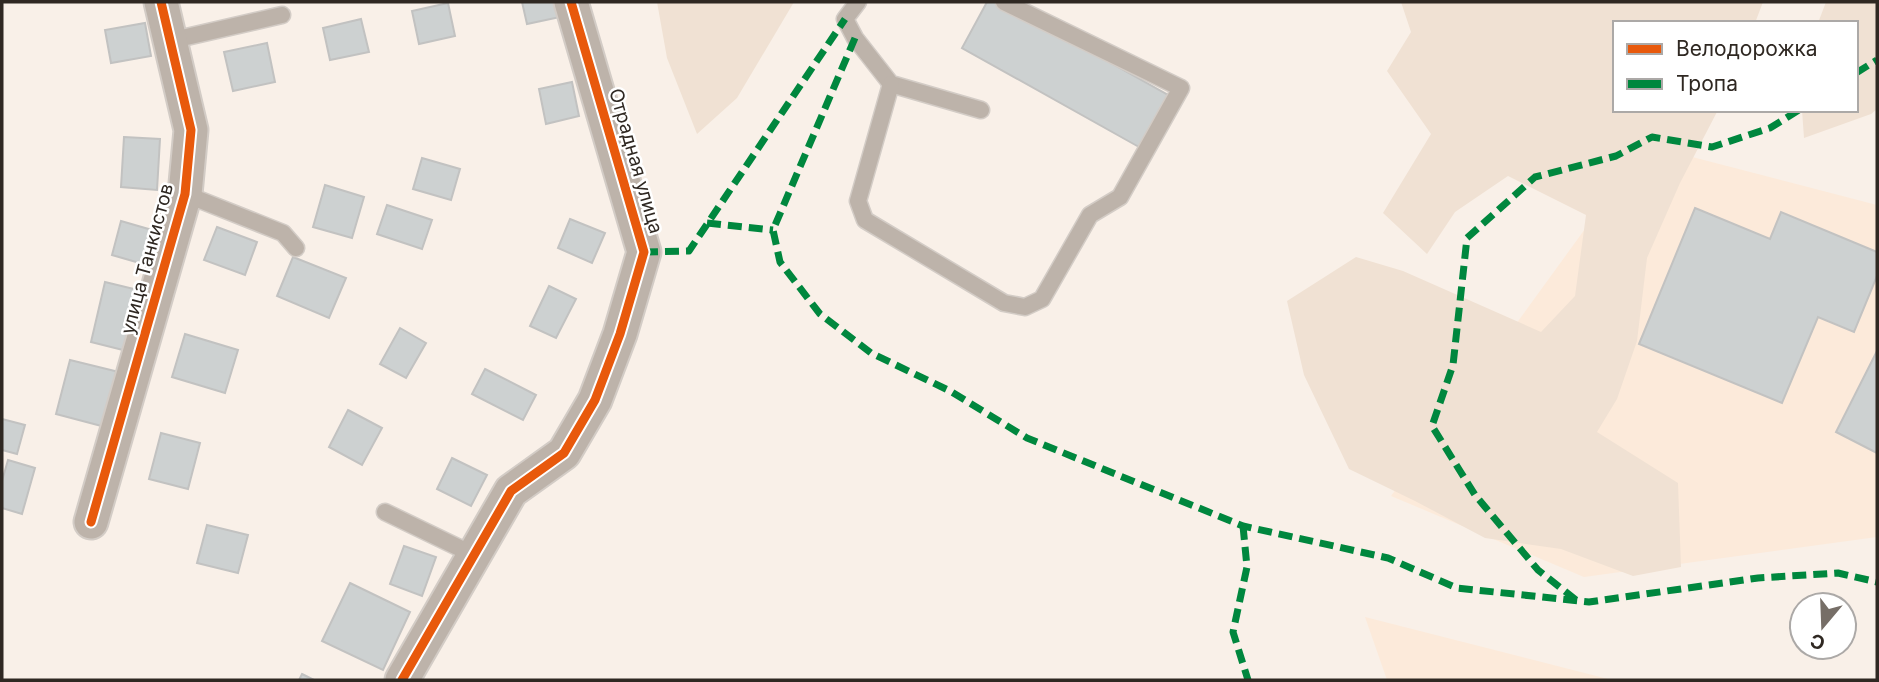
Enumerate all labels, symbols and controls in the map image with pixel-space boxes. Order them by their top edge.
legend [1613,21,1858,112]
text: Велодорожка [1676,36,1818,61]
text: Тропа [1676,71,1738,96]
street label: Отрадная улица [604,86,668,236]
street label: улица Танкистов [116,181,178,337]
north arrow [1788,591,1858,661]
text: С [1807,628,1828,655]

